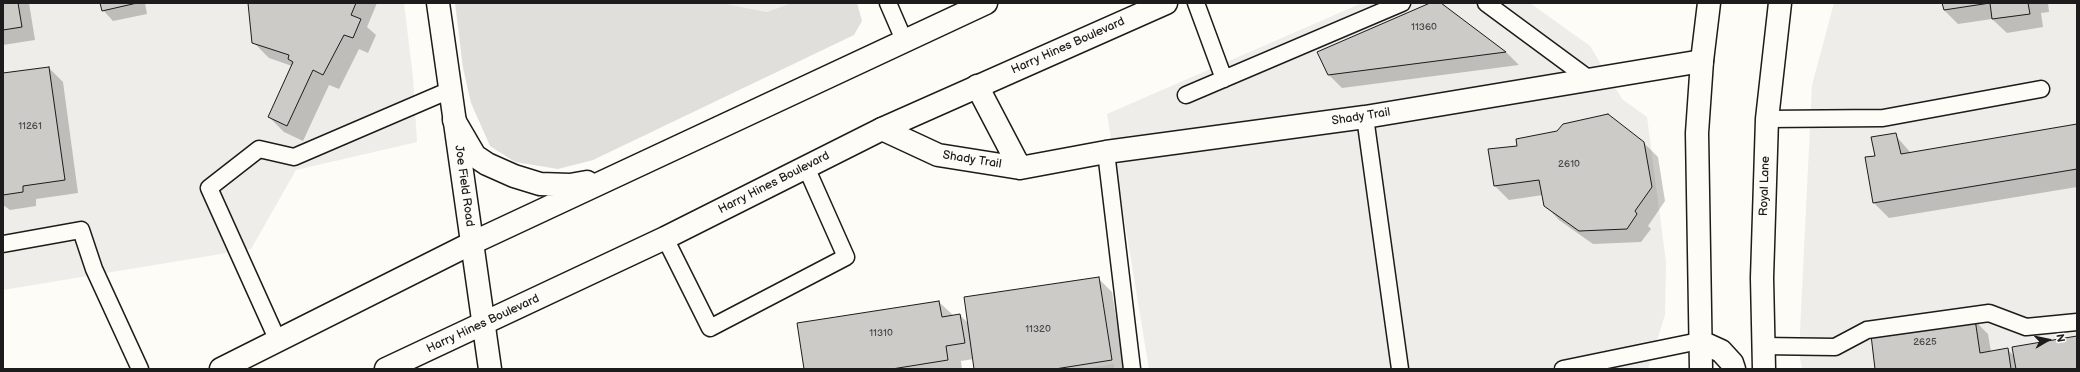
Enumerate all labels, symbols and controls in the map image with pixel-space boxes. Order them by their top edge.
street label: Harry Hines Boulevard [1009,14,1127,78]
house number: 11360 [1411,21,1437,33]
street label: Shady Trail [1331,105,1391,129]
house number: 11261 [18,120,42,132]
street label: Joe Field Road [451,144,477,228]
street label: Shady Trail [942,148,1002,172]
street label: Harry Hines Boulevard [716,149,832,217]
street label: Royal Lane [1757,156,1773,216]
house number: 2610 [1558,158,1580,170]
street label: Harry Hines Boulevard [424,292,542,356]
north arrow [2028,320,2068,360]
house number: 11320 [1025,323,1051,335]
house number: 11310 [869,327,893,339]
text: N [2053,333,2067,343]
house number: 2625 [1913,336,1937,348]

